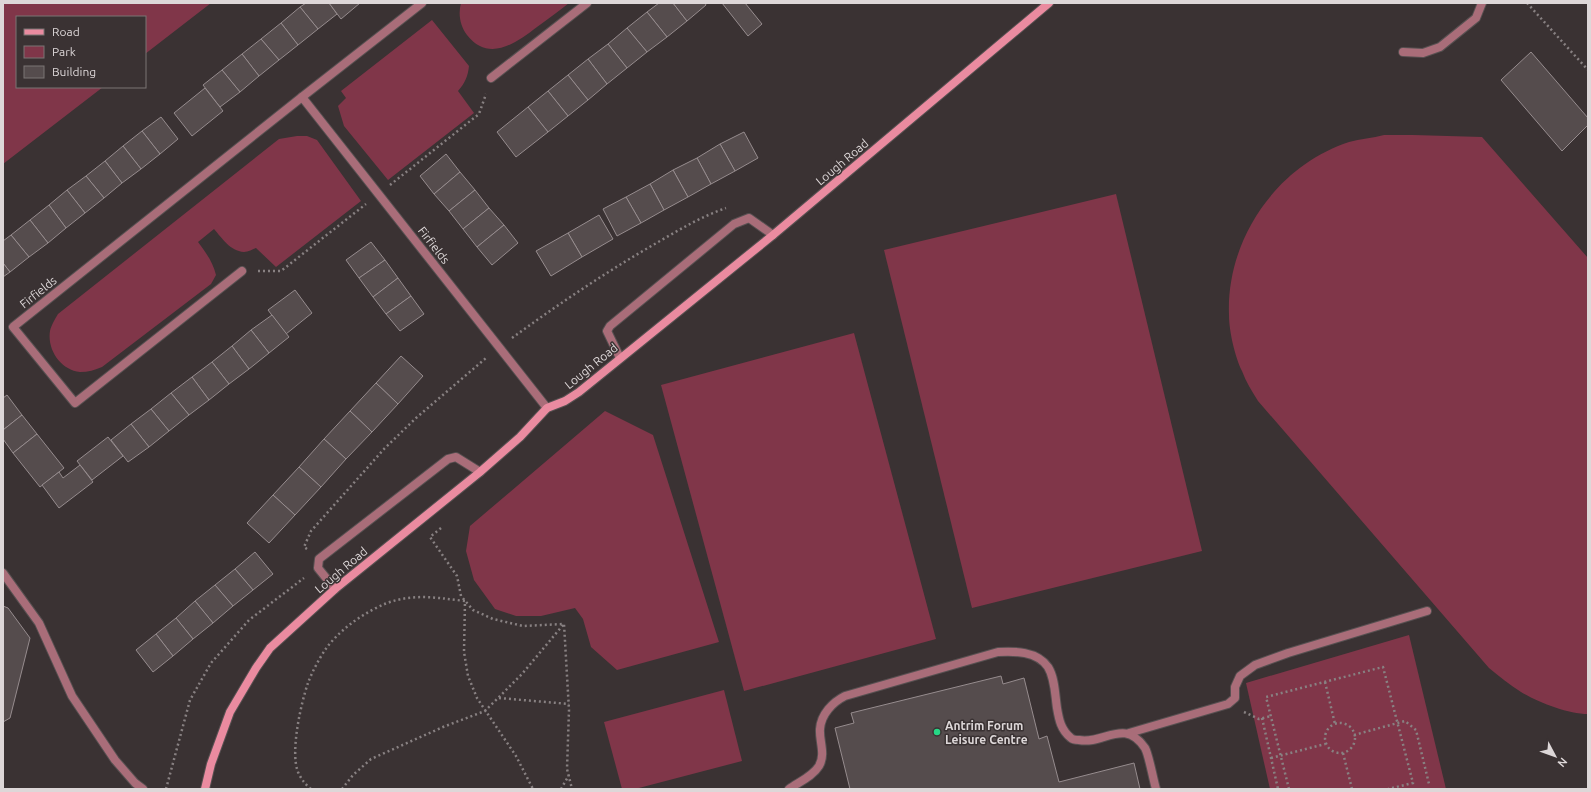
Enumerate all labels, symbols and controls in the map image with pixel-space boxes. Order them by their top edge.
legend [16,16,146,88]
text: Road [52,25,80,38]
text: Park [52,45,76,58]
text: Building [52,65,96,78]
street label: Lough Road [813,136,871,188]
street label: Firfields [416,224,452,266]
street label: Firfields [17,273,59,311]
street label: Lough Road [562,341,620,391]
street label: Lough Road [312,544,370,596]
place label: Antrim Forum Leisure Centre [945,719,1028,746]
marker: Antrim Forum Leisure Centre [932,727,942,737]
north arrow [1535,736,1575,776]
text: N [1555,756,1570,770]

